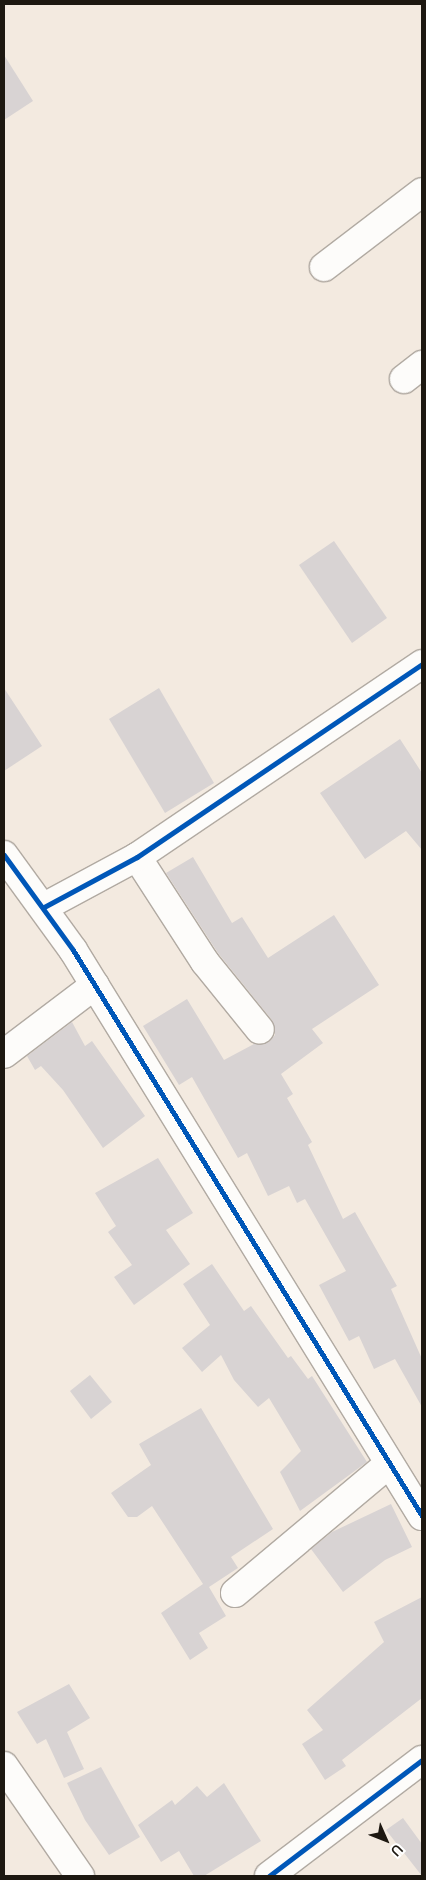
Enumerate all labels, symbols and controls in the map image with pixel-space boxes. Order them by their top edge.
north arrow [361,1815,411,1865]
text: U [387,1841,407,1861]

